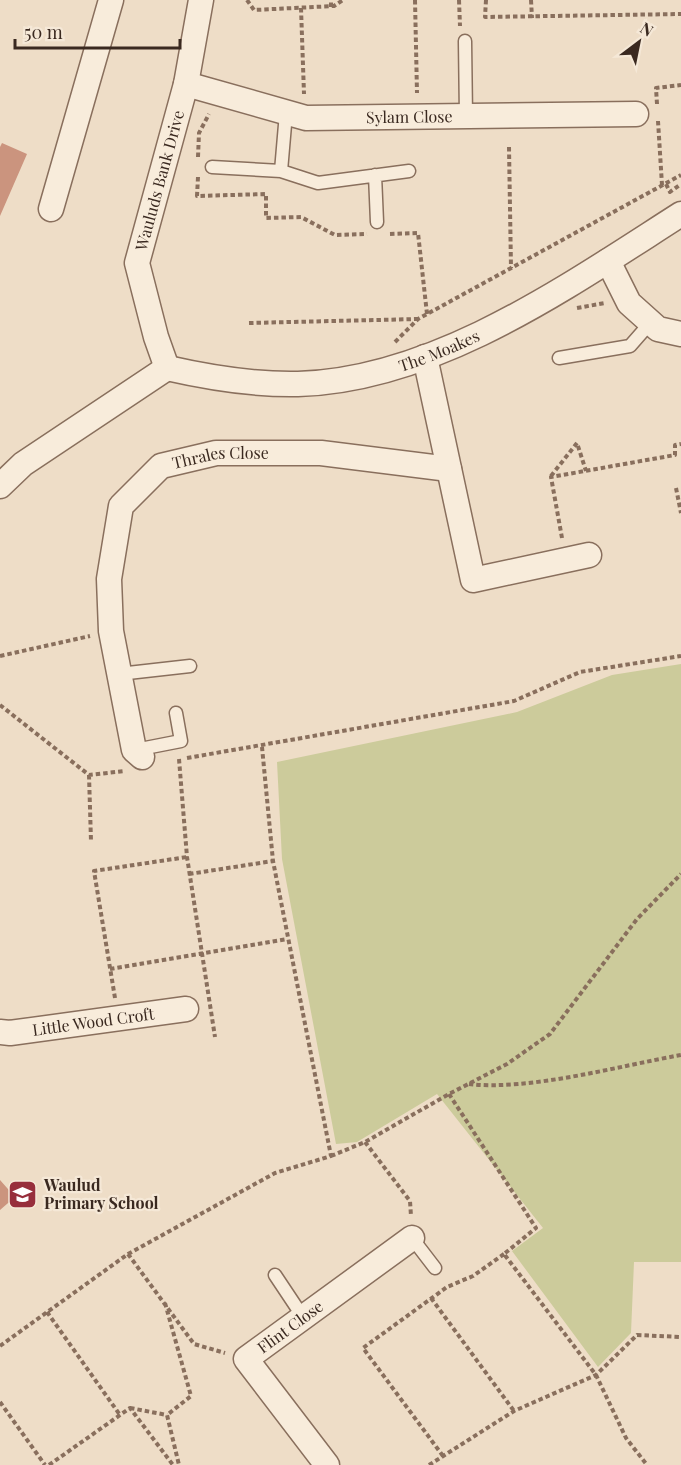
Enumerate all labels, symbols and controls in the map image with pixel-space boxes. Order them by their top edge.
scale bar [15,12,180,50]
north arrow [609,12,669,72]
text: N [637,17,658,41]
text: 50 m [24,20,63,44]
street label: Sylam Close [366,105,453,127]
street label: Wauluds Bank Drive [130,108,188,254]
street label: The Moakes [396,325,483,376]
street label: Thrales Close [170,442,269,473]
street label: Little Wood Croft [31,1002,156,1040]
place label: Waulud Primary School [43,1174,159,1213]
school or university icon: Waulud Primary School [7,1178,39,1210]
street label: Flint Close [253,1295,327,1358]

